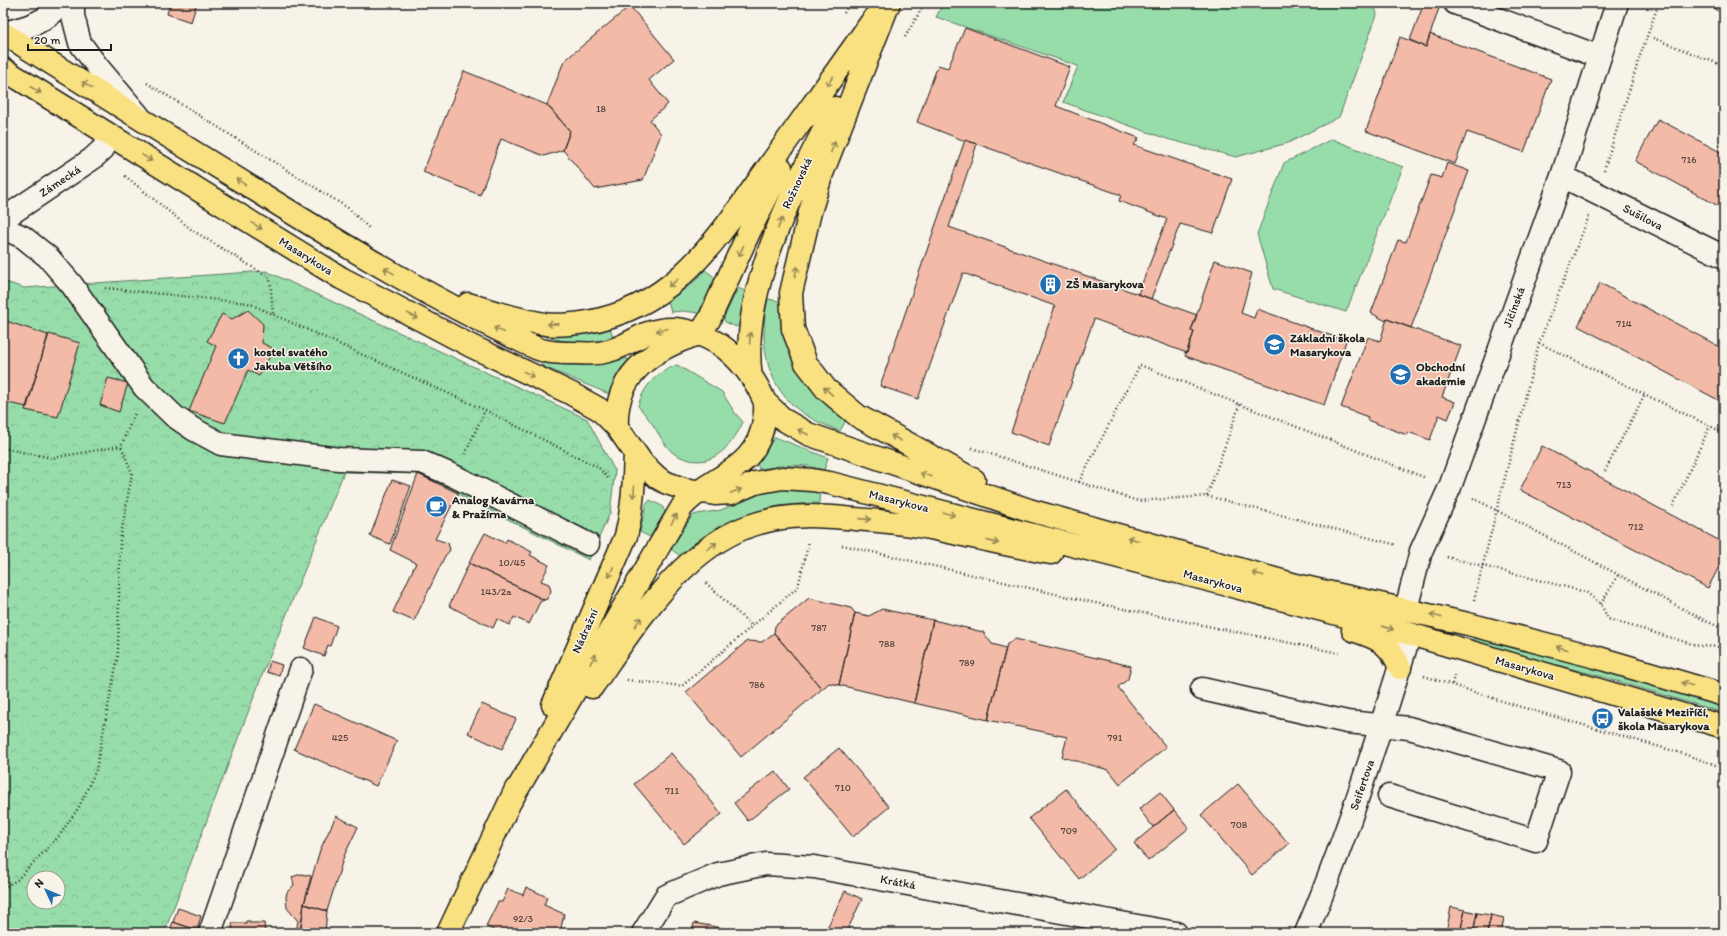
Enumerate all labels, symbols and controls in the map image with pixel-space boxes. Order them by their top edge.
scale bar [28,26,111,52]
text: 20 m [34,33,61,47]
one-way arrow [826,75,834,86]
one-way arrow [81,81,93,89]
one-way arrow [30,86,42,94]
house number: 18 [596,102,607,115]
one-way arrow [829,141,837,153]
house number: 716 [1682,153,1696,166]
street label: Rožnovská [779,154,815,211]
one-way arrow [141,155,153,163]
street label: Zámecká [37,162,84,200]
one-way arrow [235,177,247,185]
street label: Sušilova [1621,201,1666,233]
one-way arrow [776,218,784,230]
one-way arrow [251,223,263,231]
street label: Masarykova [276,234,336,279]
one-way arrow [737,244,744,256]
one-way arrow [793,265,801,278]
one-way arrow [383,266,395,274]
building icon: ZŠ Masarykova [1037,271,1063,297]
place label: ZŠ Masarykova [1066,277,1145,292]
one-way arrow [668,279,679,287]
street label: Jičínská [1500,284,1528,329]
one-way arrow [407,312,419,320]
house number: 714 [1616,317,1632,330]
one-way arrow [547,320,560,328]
one-way arrow [493,326,505,333]
one-way arrow [655,326,668,334]
place label: Základní škola Masarykova [1290,331,1365,360]
one-way arrow [746,332,753,345]
school or university icon: Základní škola Masarykova [1262,332,1288,358]
place label: kostel svatého Jakuba Většího [253,345,332,373]
church icon: kostel svatého Jakuba Většího [226,346,252,372]
place label: Obchodní akademie [1416,360,1466,388]
school or university icon: Obchodní akademie [1387,361,1413,387]
one-way arrow [523,371,535,378]
one-way arrow [823,386,833,396]
one-way arrow [798,428,810,435]
one-way arrow [891,433,903,441]
one-way arrow [920,471,933,478]
house number: 713 [1556,478,1572,491]
one-way arrow [630,485,638,498]
one-way arrow [729,486,741,494]
street label: Masarykova [868,487,931,515]
place label: Analog Kavárna & Pražírna [451,493,535,521]
cafe icon: Analog Kavárna & Pražírna [423,494,449,520]
one-way arrow [942,510,955,518]
one-way arrow [671,513,679,525]
one-way arrow [858,516,871,523]
house number: 712 [1629,520,1644,533]
one-way arrow [1127,535,1140,542]
one-way arrow [986,538,999,546]
one-way arrow [706,541,717,550]
house number: 10/45 [499,556,525,569]
one-way arrow [607,565,614,577]
street label: Masarykova [1182,566,1245,596]
one-way arrow [1252,570,1265,577]
house number: 143/2a [481,585,512,598]
street label: Nádražní [569,607,601,655]
one-way arrow [1429,612,1442,619]
one-way arrow [634,617,642,628]
house number: 787 [811,621,827,634]
one-way arrow [1381,625,1394,632]
house number: 788 [879,637,895,650]
one-way arrow [1555,644,1568,652]
street label: Masarykova [1494,653,1557,683]
one-way arrow [589,654,597,666]
house number: 789 [959,656,975,669]
house number: 786 [749,678,765,691]
one-way arrow [1680,680,1693,687]
place label: Valašské Meziříčí, škola Masarykova [1618,705,1710,734]
bus stop icon: Valašské Meziříčí, škola Masarykova [1590,706,1616,732]
house number: 425 [332,731,348,744]
house number: 791 [1108,731,1123,744]
street label: Seifertova [1347,758,1377,812]
house number: 710 [835,781,851,794]
house number: 711 [665,784,679,797]
house number: 708 [1231,818,1248,831]
house number: 709 [1061,824,1077,837]
north arrow [26,870,66,910]
street label: Krátká [879,872,917,892]
text: N [32,876,46,891]
house number: 92/3 [513,912,534,925]

